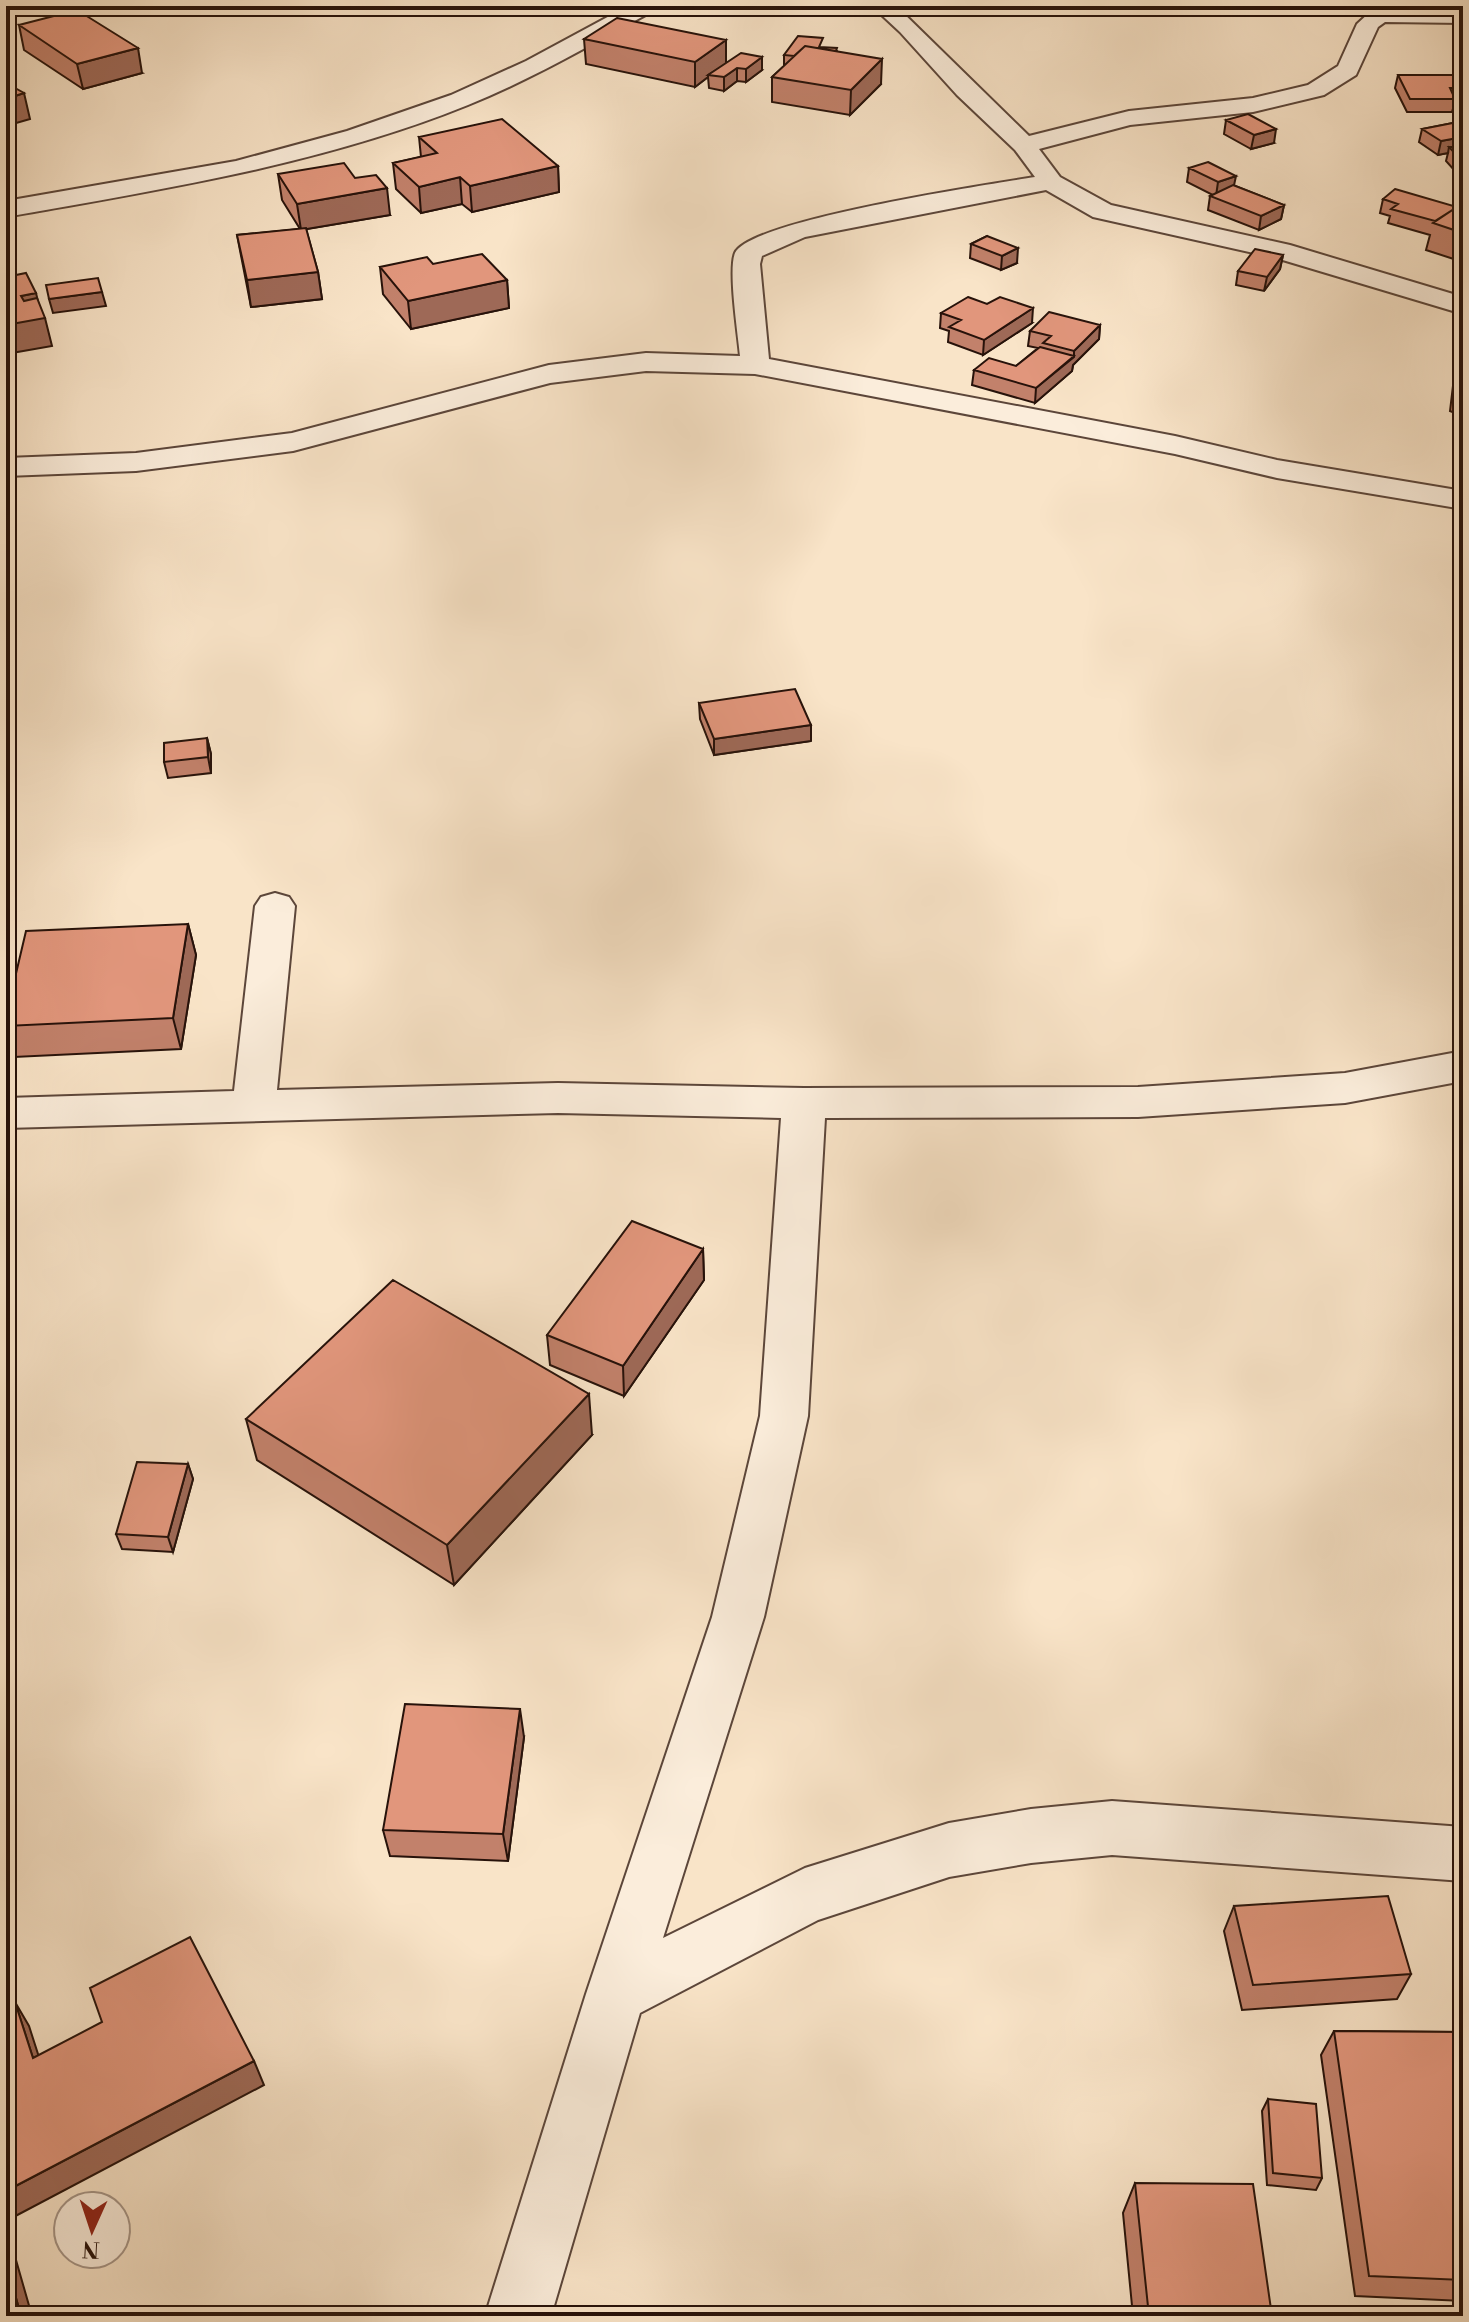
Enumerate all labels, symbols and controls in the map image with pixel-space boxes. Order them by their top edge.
north arrow [52,2190,132,2270]
text: N [81,2235,100,2262]

